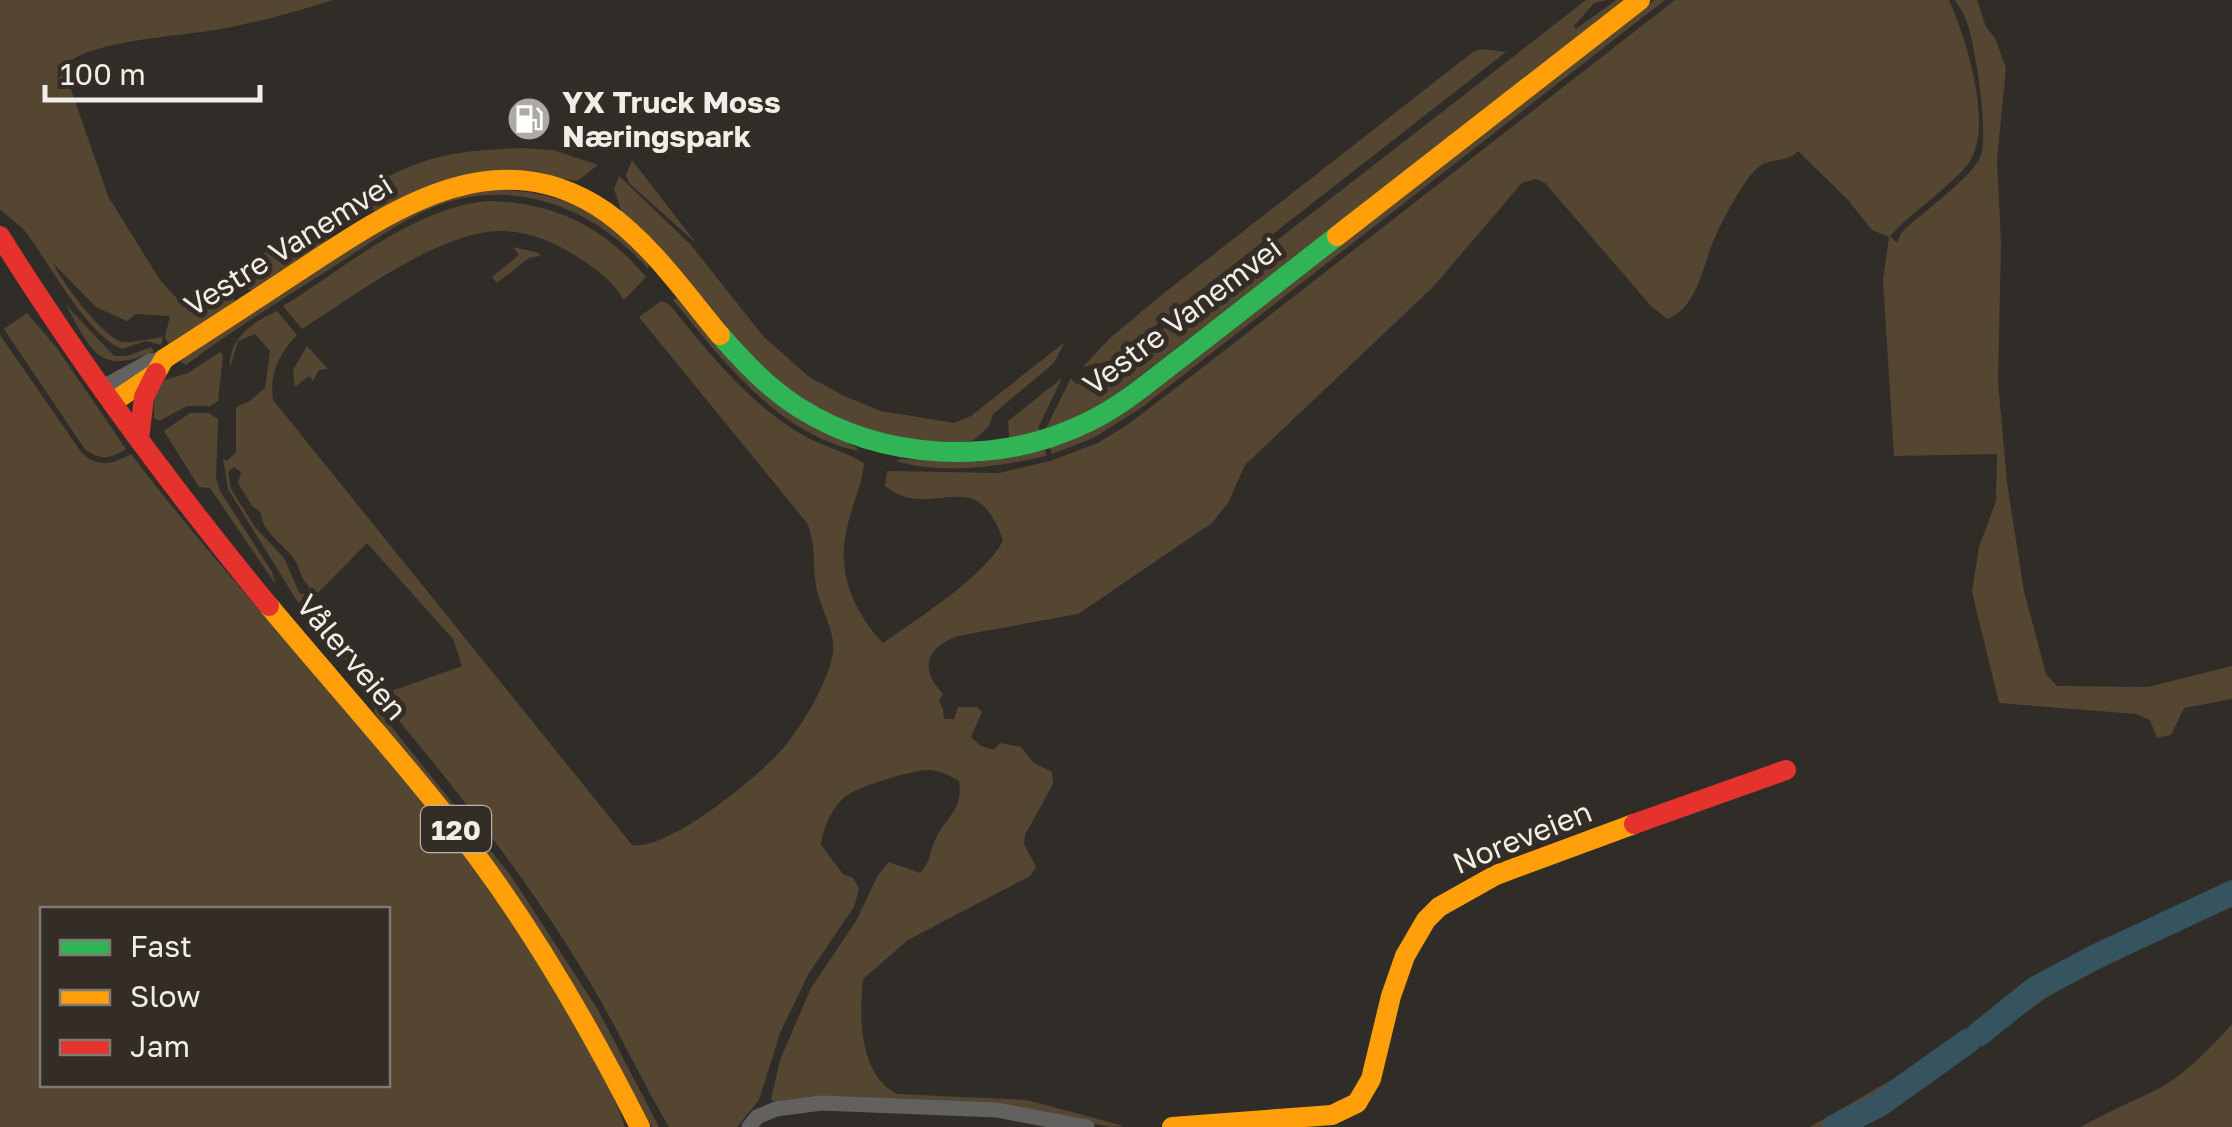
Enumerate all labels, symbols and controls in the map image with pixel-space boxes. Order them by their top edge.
scale bar [45,40,260,102]
text: 100 m [60,56,146,92]
place label: YX Truck Moss Næringspark [562,84,781,154]
fuel station icon: YX Truck Moss Næringspark [506,96,552,142]
street label: Vestre Vanemvei [177,167,399,323]
street label: Vestre Vanemvei [1076,230,1288,402]
street label: Vålerveien [289,587,415,727]
street label: Noreveien [1447,793,1597,881]
road number: 120 [421,806,491,852]
legend [40,907,390,1087]
text: Fast [130,928,192,964]
text: Slow [130,978,201,1014]
text: Jam [130,1028,190,1064]

